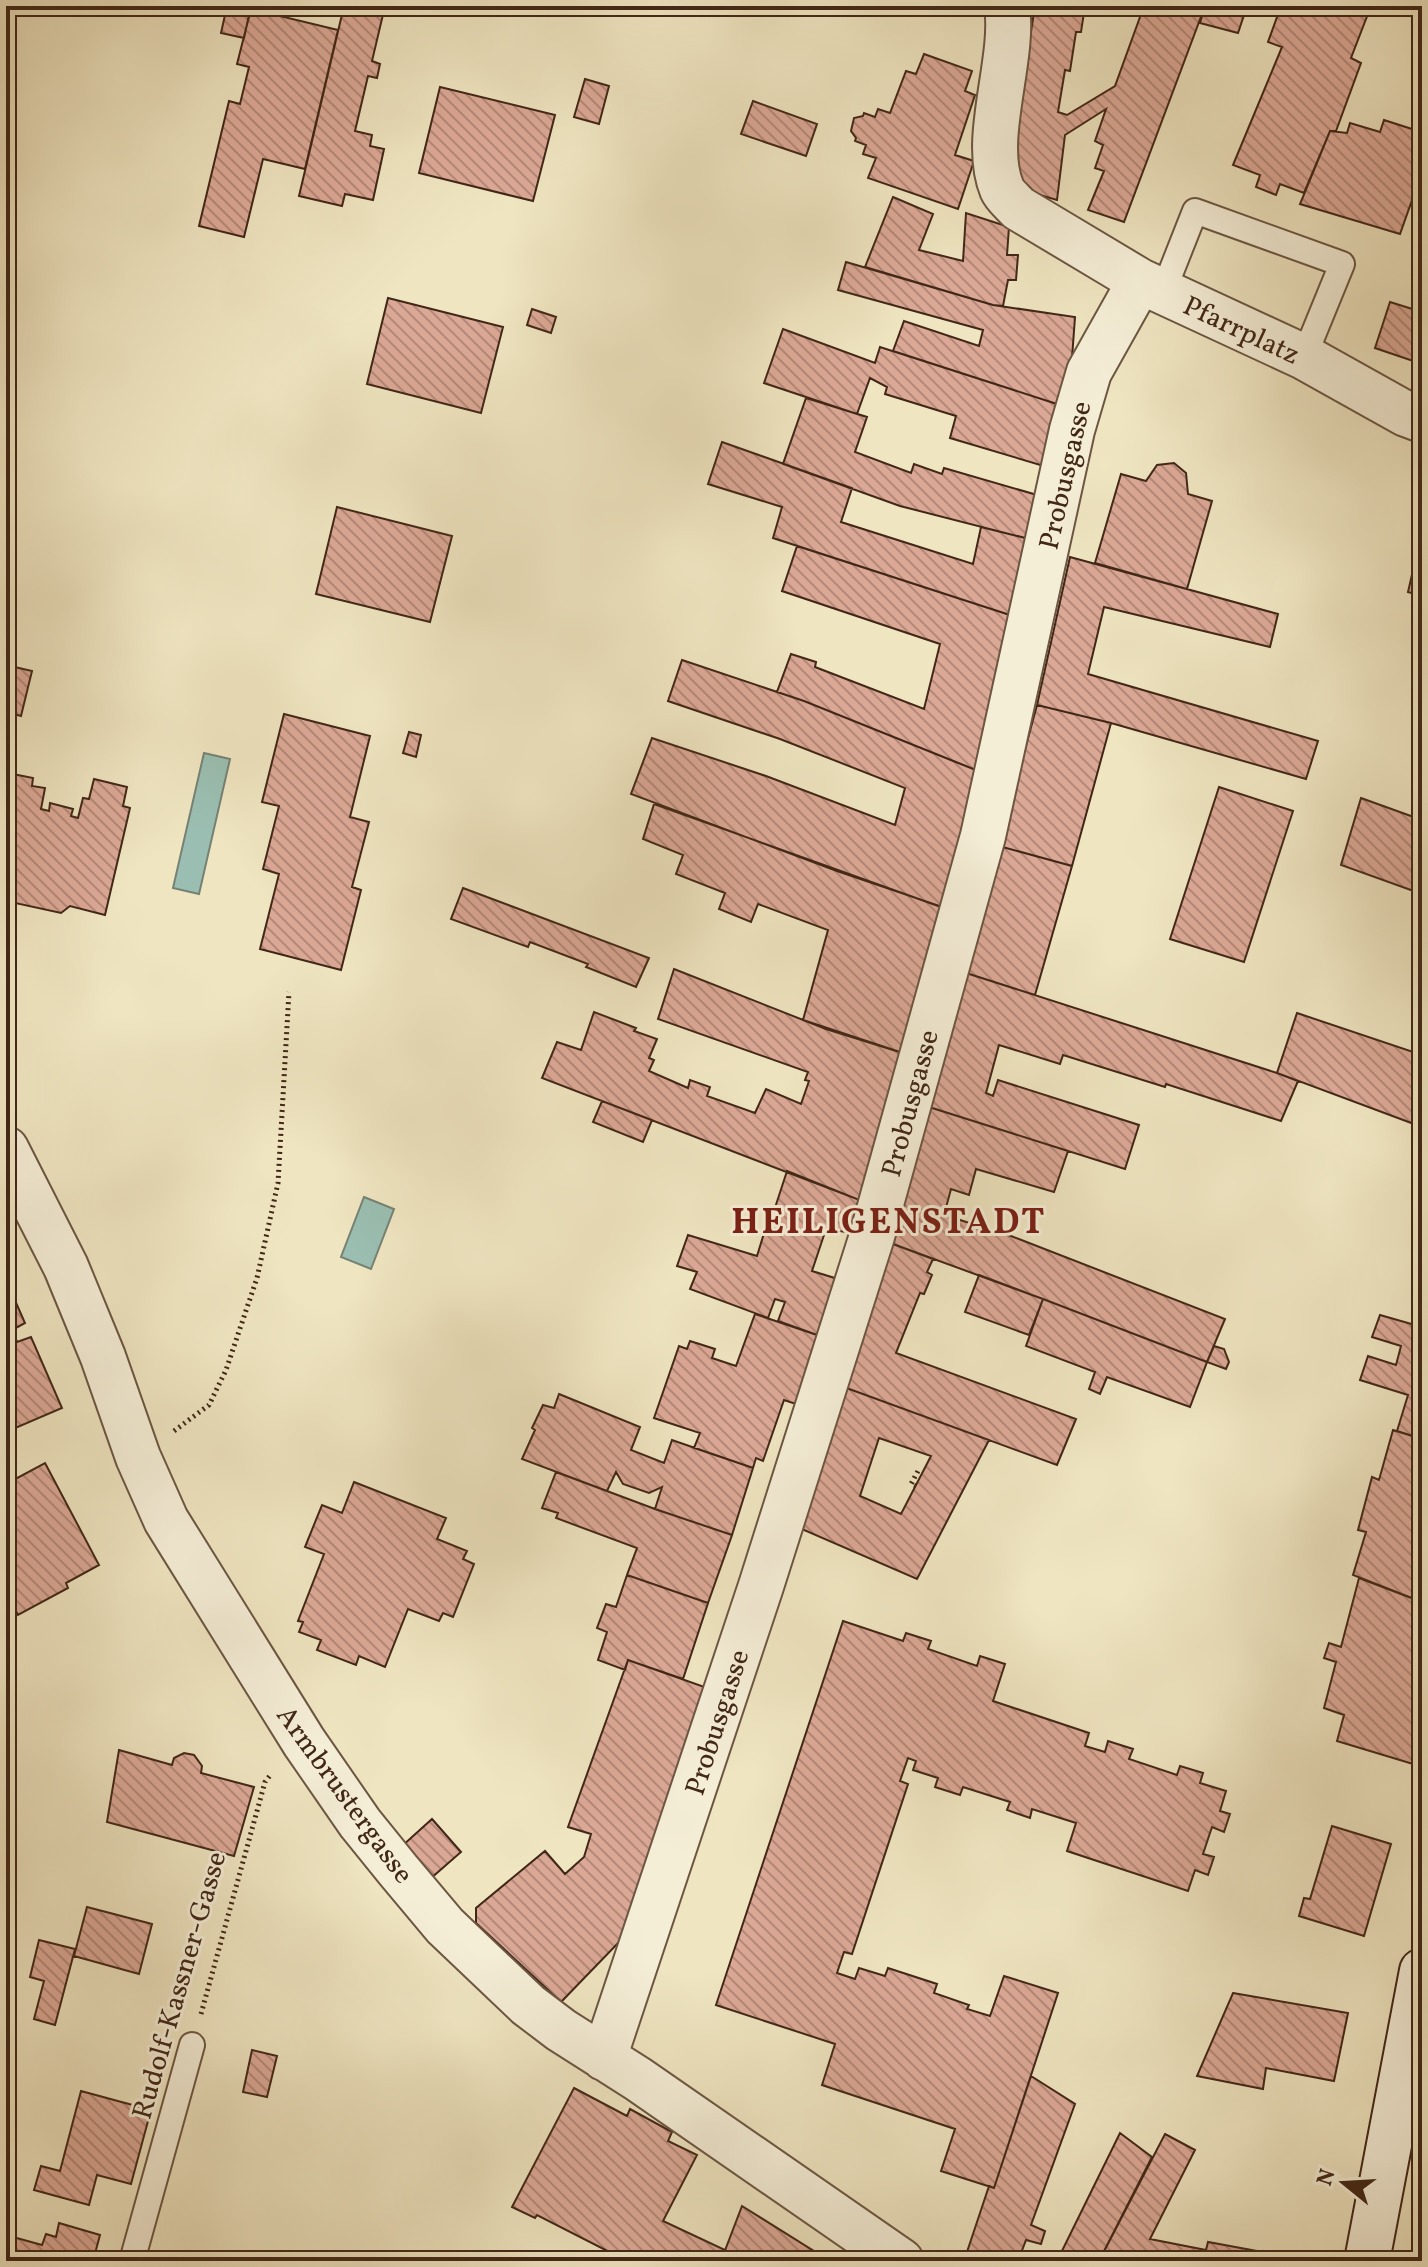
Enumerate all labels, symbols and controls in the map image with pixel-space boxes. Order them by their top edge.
street label: Pfarrplatz [1176,287,1306,375]
street label: Probusgasse [1030,398,1102,554]
street label: Probusgasse [873,1026,950,1182]
district label: HEILIGENSTADT [731,1199,1047,1249]
street label: Probusgasse [676,1645,760,1801]
street label: Armbrustergasse [266,1699,422,1892]
street label: Rudolf-Kassner-Gasse [124,1847,237,2124]
north arrow [1304,2143,1384,2223]
text: N [1310,2165,1345,2190]

